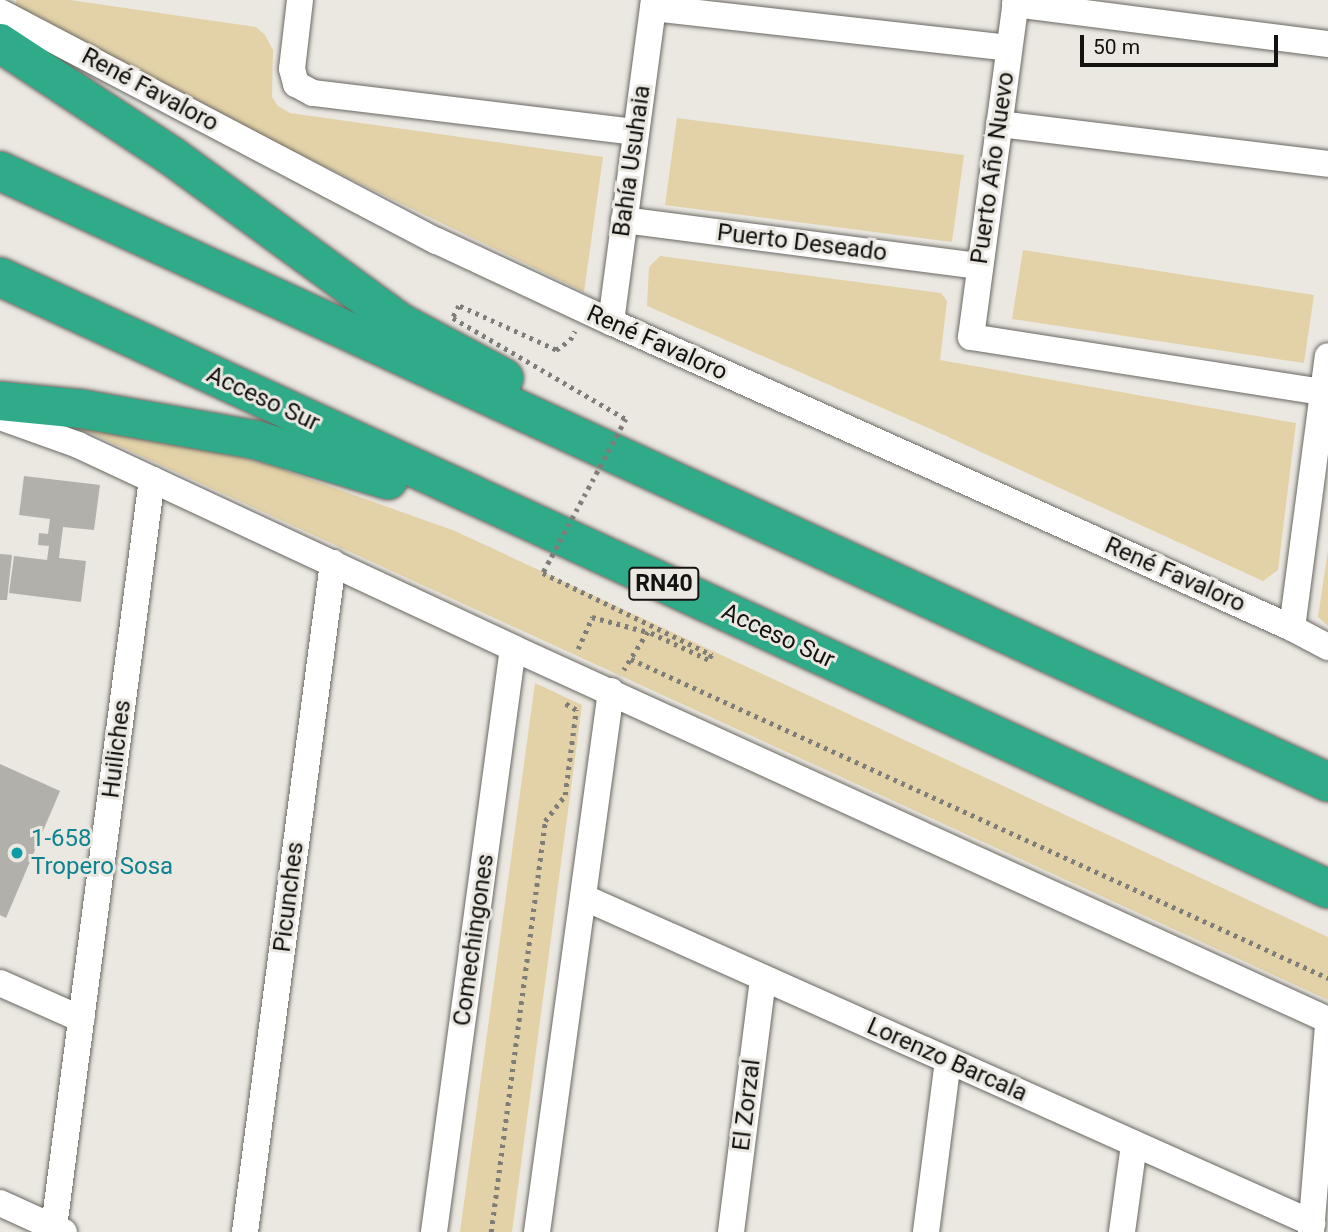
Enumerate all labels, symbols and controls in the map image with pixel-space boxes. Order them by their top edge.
scale bar [1083,21,1281,65]
text: 50 m [1093,35,1140,59]
street label: René Favaloro [77,42,223,138]
street label: Puerto Año Nuevo [965,70,1021,266]
street label: Bahía Usuhaia [607,83,657,239]
street label: Puerto Deseado [715,218,889,268]
street label: René Favaloro [582,299,732,387]
street label: Acceso Sur [202,360,324,438]
street label: René Favaloro [1100,531,1250,619]
road number: RN40 [627,564,701,604]
street label: Acceso Sur [717,597,839,675]
street label: Huiliches [97,698,137,800]
place label: 1-658 Tropero Sosa [31,825,173,881]
street label: Picunches [268,840,310,954]
marker: 1-658 Tropero Sosa [9,845,25,861]
street label: Comechingones [448,852,500,1028]
street label: Lorenzo Barcala [862,1012,1032,1108]
street label: El Zorzal [727,1057,767,1153]

